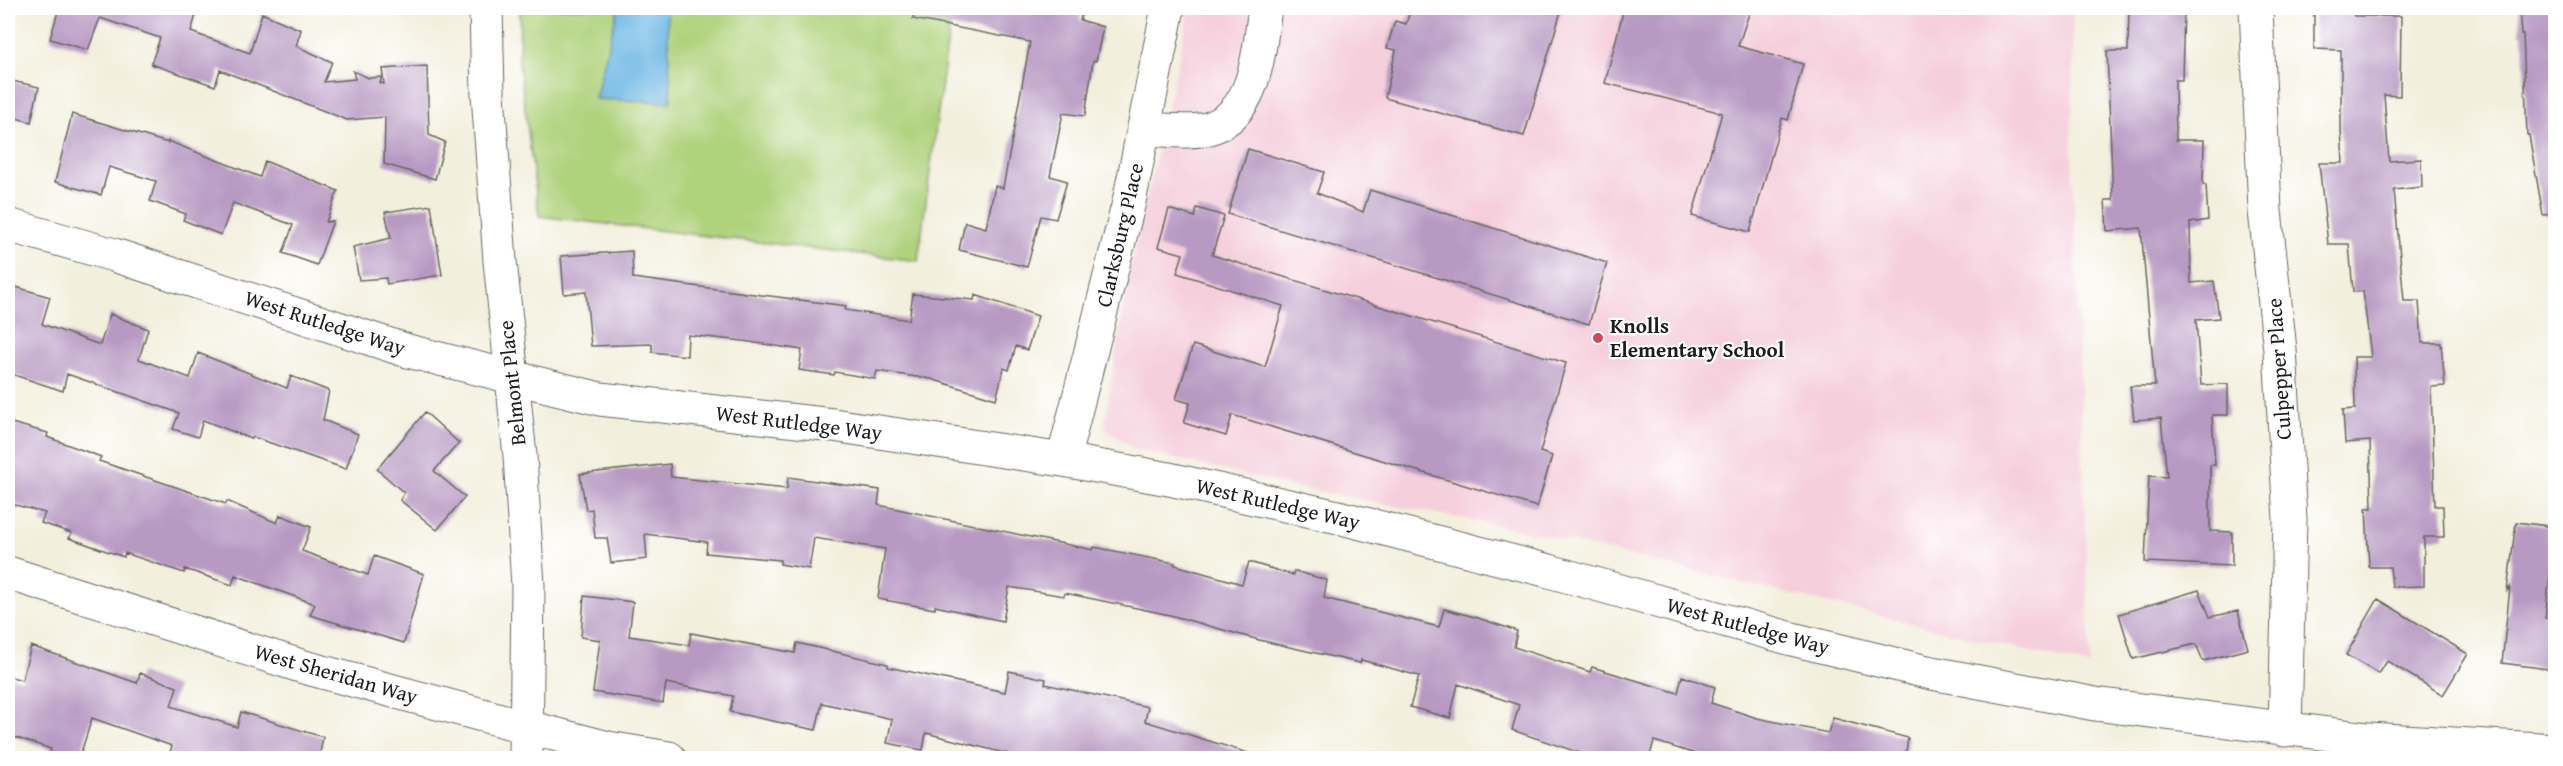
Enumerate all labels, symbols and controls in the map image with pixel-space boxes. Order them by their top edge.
street label: Clarksburg Place [1088,160,1151,310]
street label: West Rutledge Way [241,282,410,363]
street label: Culpepper Place [2258,297,2299,441]
place label: Knolls Elementary School [1610,310,1785,365]
street label: Belmont Place [490,319,533,447]
marker: Knolls Elementary School [1591,331,1605,345]
street label: West Rutledge Way [714,397,885,448]
street label: West Rutledge Way [1193,470,1364,538]
street label: West Rutledge Way [1663,589,1834,662]
street label: West Sheridan Way [251,635,422,712]

